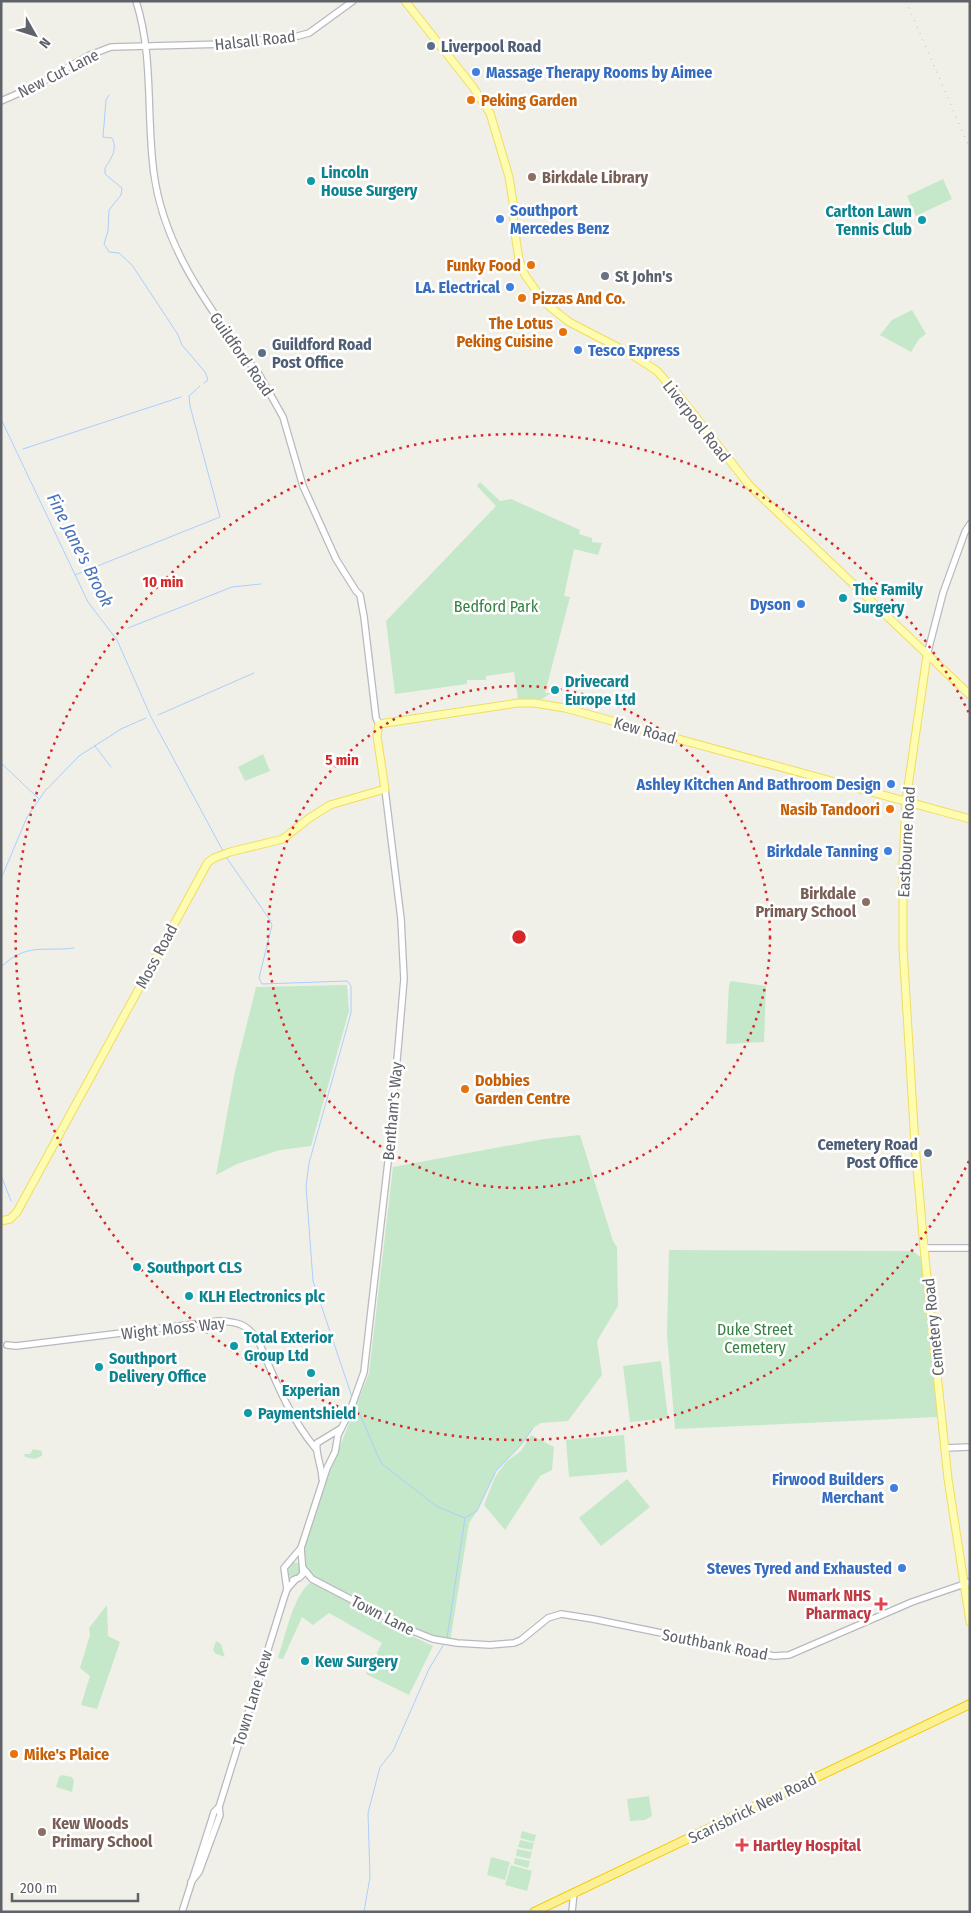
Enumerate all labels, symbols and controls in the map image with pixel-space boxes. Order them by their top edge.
north arrow [10,10,60,60]
street label: Halsall Road [214,27,297,54]
place label: Liverpool Road [441,37,541,56]
marker: Liverpool Road [425,40,437,52]
street label: New Cut Lane [14,44,102,102]
place label: Massage Therapy Rooms by Aimee [486,63,712,82]
marker: Massage Therapy Rooms by Aimee [470,66,482,78]
place label: Peking Garden [481,91,577,110]
marker: Peking Garden [465,94,477,106]
place label: Lincoln House Surgery [321,163,418,200]
place label: Birkdale Library [542,168,649,187]
marker: Birkdale Library [526,171,538,183]
marker: Lincoln House Surgery [305,175,317,187]
place label: Southport Mercedes Benz [510,201,609,238]
place label: Carlton Lawn Tennis Club [825,202,912,239]
marker: Southport Mercedes Benz [494,213,506,225]
marker: Carlton Lawn Tennis Club [916,214,928,226]
place label: Funky Food [446,256,521,275]
marker: Funky Food [525,259,537,271]
place label: St John's [615,267,673,286]
marker: St John's [599,270,611,282]
place label: LA. Electrical [415,278,501,297]
marker: LA. Electrical [504,281,516,293]
place label: Pizzas And Co. [532,289,626,308]
marker: Pizzas And Co. [516,292,528,304]
street label: Guildford Road [206,309,278,400]
place label: The Lotus Peking Cuisine [456,314,553,351]
marker: The Lotus Peking Cuisine [557,326,569,338]
place label: Guildford Road Post Office [272,335,372,372]
place label: Tesco Express [588,341,680,360]
marker: Tesco Express [572,344,584,356]
marker: Guildford Road Post Office [256,347,268,359]
street label: Liverpool Road [659,377,734,466]
water label: Fine Jane's Brook [42,490,118,611]
text: 10 min [143,573,184,591]
place label: The Family Surgery [853,580,923,617]
marker: The Family Surgery [837,592,849,604]
place label: Dyson [750,595,791,614]
park label: Bedford Park [454,597,539,616]
marker: Dyson [795,598,807,610]
place label: Drivecard Europe Ltd [565,672,636,709]
marker: Drivecard Europe Ltd [549,684,561,696]
street label: Kew Road [612,713,678,748]
text: 5 min [325,751,359,769]
place label: Ashley Kitchen And Bathroom Design [636,775,881,794]
marker: Ashley Kitchen And Bathroom Design [885,778,897,790]
street label: Eastbourne Road [894,786,919,898]
place label: Nasib Tandoori [780,800,880,819]
marker: Nasib Tandoori [884,803,896,815]
place label: Birkdale Tanning [767,842,878,861]
marker: Birkdale Tanning [882,845,894,857]
place label: Birkdale Primary School [756,884,857,921]
marker: Birkdale Primary School [860,896,872,908]
street label: Moss Road [132,921,181,992]
centre of rings [510,928,528,946]
street label: Bentham's Way [379,1060,406,1161]
place label: Dobbies Garden Centre [475,1071,570,1108]
marker: Dobbies Garden Centre [459,1083,471,1095]
place label: Cemetery Road Post Office [817,1135,918,1172]
marker: Cemetery Road Post Office [922,1147,934,1159]
place label: Southport CLS [147,1258,242,1277]
marker: Southport CLS [131,1261,143,1273]
street label: Cemetery Road [919,1277,948,1377]
place label: KLH Electronics plc [199,1287,325,1306]
marker: KLH Electronics plc [183,1290,195,1302]
street label: Wight Moss Way [120,1314,227,1343]
park label: Duke Street Cemetery [717,1320,794,1357]
place label: Total Exterior Group Ltd [244,1328,334,1365]
marker: Total Exterior Group Ltd [228,1340,240,1352]
place label: Southport Delivery Office [109,1349,206,1386]
marker: Southport Delivery Office [93,1361,105,1373]
marker: Experian [305,1367,317,1379]
place label: Experian [282,1381,340,1400]
place label: Paymentshield [258,1404,356,1423]
marker: Paymentshield [242,1407,254,1419]
place label: Firwood Builders Merchant [772,1470,884,1507]
marker: Firwood Builders Merchant [888,1482,900,1494]
place label: Steves Tyred and Exhausted [707,1559,892,1578]
marker: Steves Tyred and Exhausted [896,1562,908,1574]
place label: Numark NHS Pharmacy [788,1586,871,1623]
street label: Town Lane [348,1591,418,1640]
marker: Numark NHS Pharmacy [875,1598,887,1610]
street label: Southbank Road [660,1625,769,1664]
street label: Town Lane Kew [229,1647,276,1748]
place label: Kew Surgery [315,1652,398,1671]
marker: Kew Surgery [299,1655,311,1667]
place label: Mike's Plaice [24,1745,109,1764]
marker: Mike's Plaice [8,1748,20,1760]
street label: Scarisbrick New Road [685,1769,819,1848]
place label: Kew Woods Primary School [52,1814,153,1851]
marker: Kew Woods Primary School [36,1826,48,1838]
place label: Hartley Hospital [753,1836,861,1855]
marker: Hartley Hospital [735,1838,749,1852]
scale bar [12,1870,139,1902]
text: 200 m [20,1879,57,1897]

